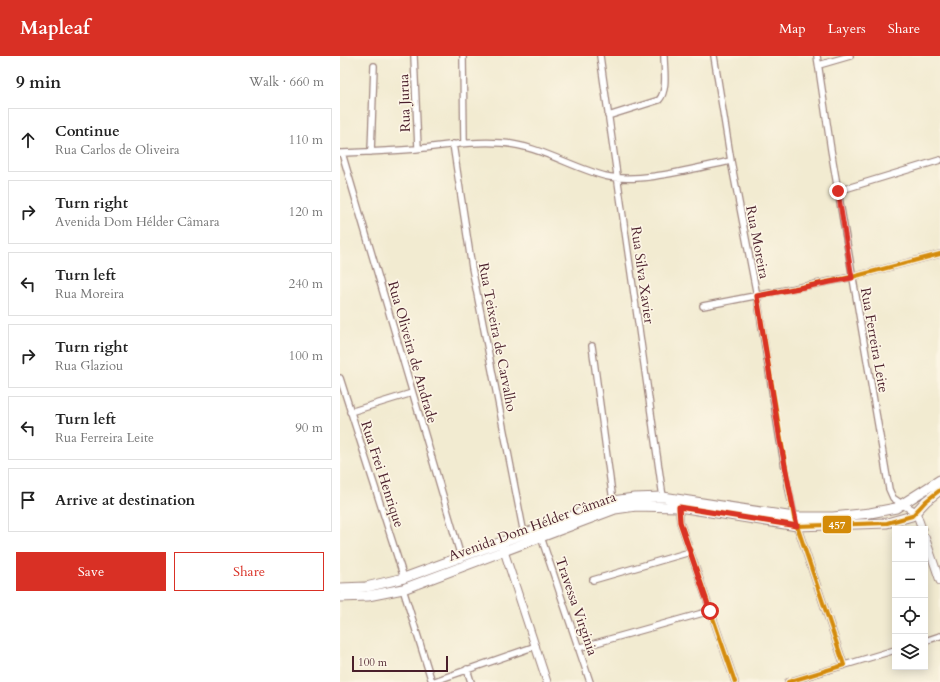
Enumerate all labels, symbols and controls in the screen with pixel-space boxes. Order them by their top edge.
text: Mapleaf [20,15,90,41]
text: Map [779,19,806,38]
text: Layers [828,19,866,38]
text: Share [888,19,920,38]
text: 9 min [16,71,61,94]
text: Walk · 660 m [249,73,324,91]
street label: Rua Jurua [394,73,415,133]
text: Continue [55,121,120,141]
icon: ahead [17,129,39,151]
text: 110 m [289,131,323,149]
text: Rua Carlos de Oliveira [55,141,180,159]
route end [829,182,847,200]
text: Turn right [55,193,128,213]
icon: right [17,201,39,223]
text: 120 m [289,203,323,221]
street label: Rua Moreira [741,204,774,280]
text: Avenida Dom Hélder Câmara [55,213,220,231]
street label: Rua Silva Xavier [626,225,659,326]
street label: Rua Teixeira de Carvalho [474,261,521,414]
text: Turn left [55,265,116,285]
icon: left [17,273,39,295]
text: 240 m [289,275,323,293]
street label: Rua Oliveira de Andrade [383,279,442,425]
text: Rua Moreira [55,285,124,303]
street label: Rua Ferreira Leite [856,286,893,394]
text: Turn right [55,337,128,357]
icon: right [17,345,39,367]
text: 100 m [289,347,323,365]
text: Rua Glaziou [55,357,123,375]
text: Turn left [55,409,116,429]
icon: left [17,417,39,439]
street label: Rua Frei Henrique [356,418,409,530]
text: 90 m [295,419,323,437]
text: Rua Ferreira Leite [55,429,154,447]
street label: Avenida Dom Hélder Câmara [446,487,619,566]
icon: arrive [17,489,39,511]
text: Arrive at destination [55,490,195,510]
line badge: 457 [822,515,852,534]
text: 457 [829,518,846,533]
map controls [892,526,928,670]
button: + [892,526,928,562]
button: Save [16,552,166,591]
button: Share [174,552,324,591]
street label: Travessa Virginia [551,554,602,658]
button: − [892,562,928,598]
button: locate [892,598,928,634]
route start [701,602,719,620]
button: layers [892,634,928,670]
scale bar [352,654,448,673]
text: 100 m [358,655,387,670]

